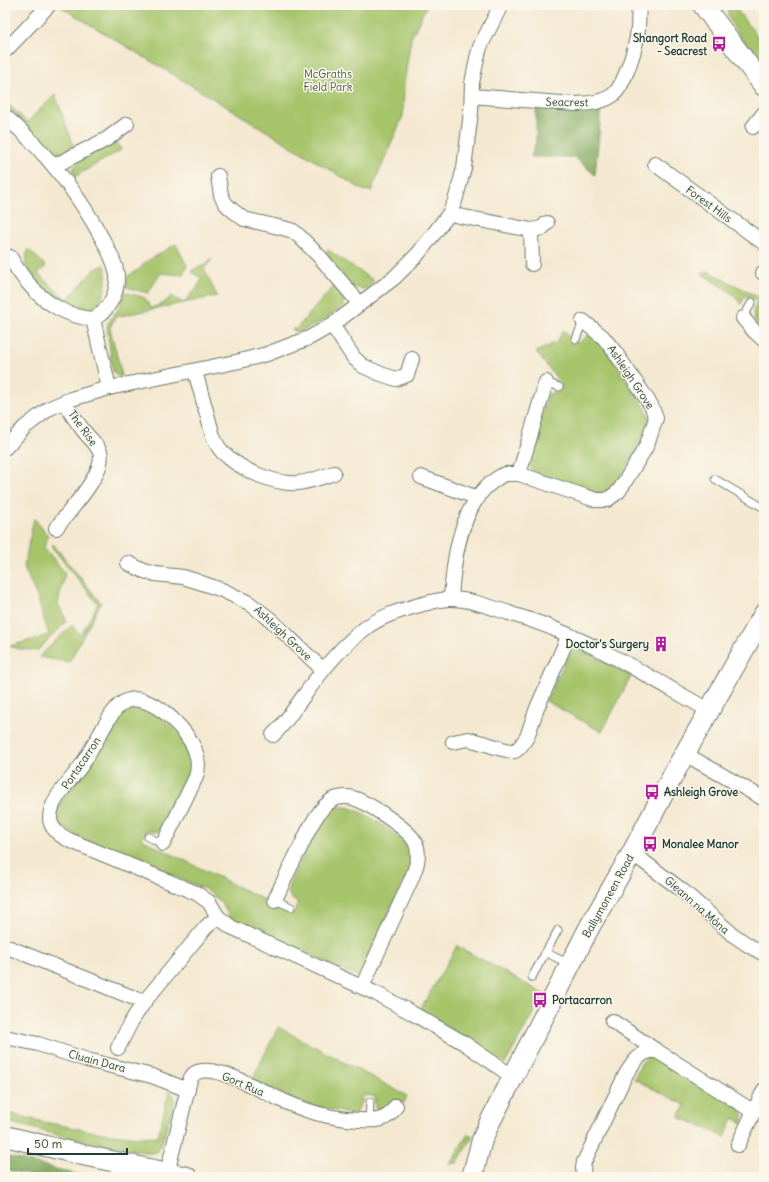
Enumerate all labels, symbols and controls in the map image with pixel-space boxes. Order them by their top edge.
place label: Shangort Road - Seacrest [633,31,708,58]
bus stop icon: Shangort Road - Seacrest [710,35,728,53]
park label: McGraths Field Park [304,67,353,94]
street label: Seacrest [546,95,589,109]
street label: Forest Hills [683,183,735,225]
street label: Ashleigh Grove [604,342,658,412]
street label: The Rise [65,407,101,449]
street label: Ashleigh Grove [251,603,315,663]
building icon: Doctor's Surgery [652,635,670,653]
place label: Doctor's Surgery [566,637,649,652]
street label: Portacarron [58,734,104,792]
bus stop icon: Ashleigh Grove [643,783,661,801]
place label: Ashleigh Grove [664,785,738,800]
bus stop icon: Monalee Manor [641,835,659,853]
place label: Monalee Manor [662,837,739,851]
street label: Ballymoneen Road [579,851,637,940]
street label: Gleann na Móna [662,873,732,937]
bus stop icon: Portacarron [531,991,549,1009]
place label: Portacarron [552,993,613,1007]
street label: Cluain Dara [67,1047,127,1075]
street label: Gort Rua [220,1069,266,1099]
scale bar [28,1130,127,1156]
text: 50 m [34,1136,63,1151]

